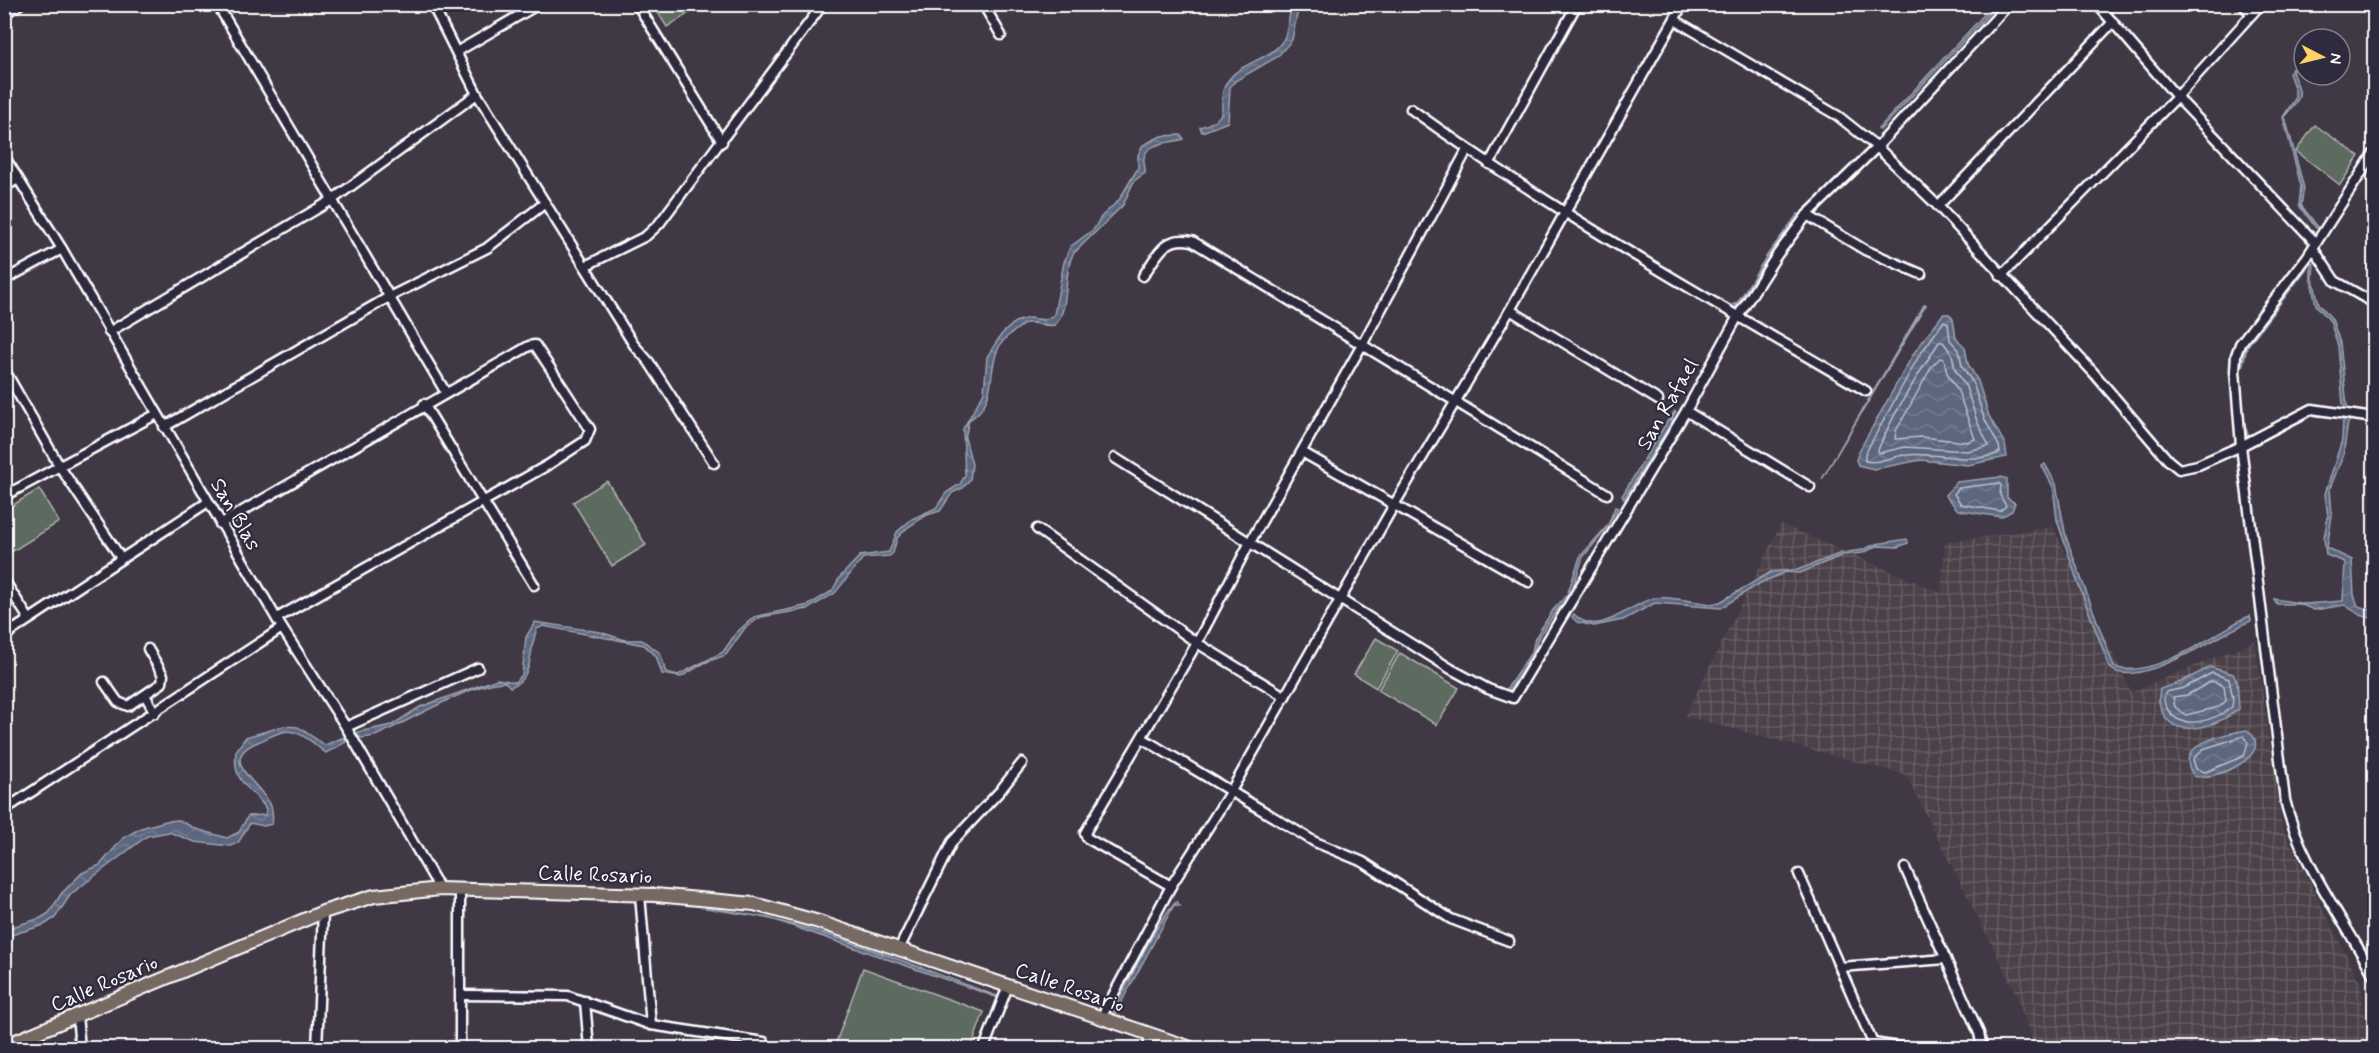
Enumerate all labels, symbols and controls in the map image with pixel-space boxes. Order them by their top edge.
north arrow [2292,27,2352,87]
text: N [2324,52,2346,65]
street label: San Rafael [1630,353,1705,456]
street label: San Blas [203,473,267,556]
street label: Calle Rosario [537,859,652,891]
street label: Calle Rosario [46,949,162,1019]
street label: Calle Rosario [1011,956,1128,1020]

